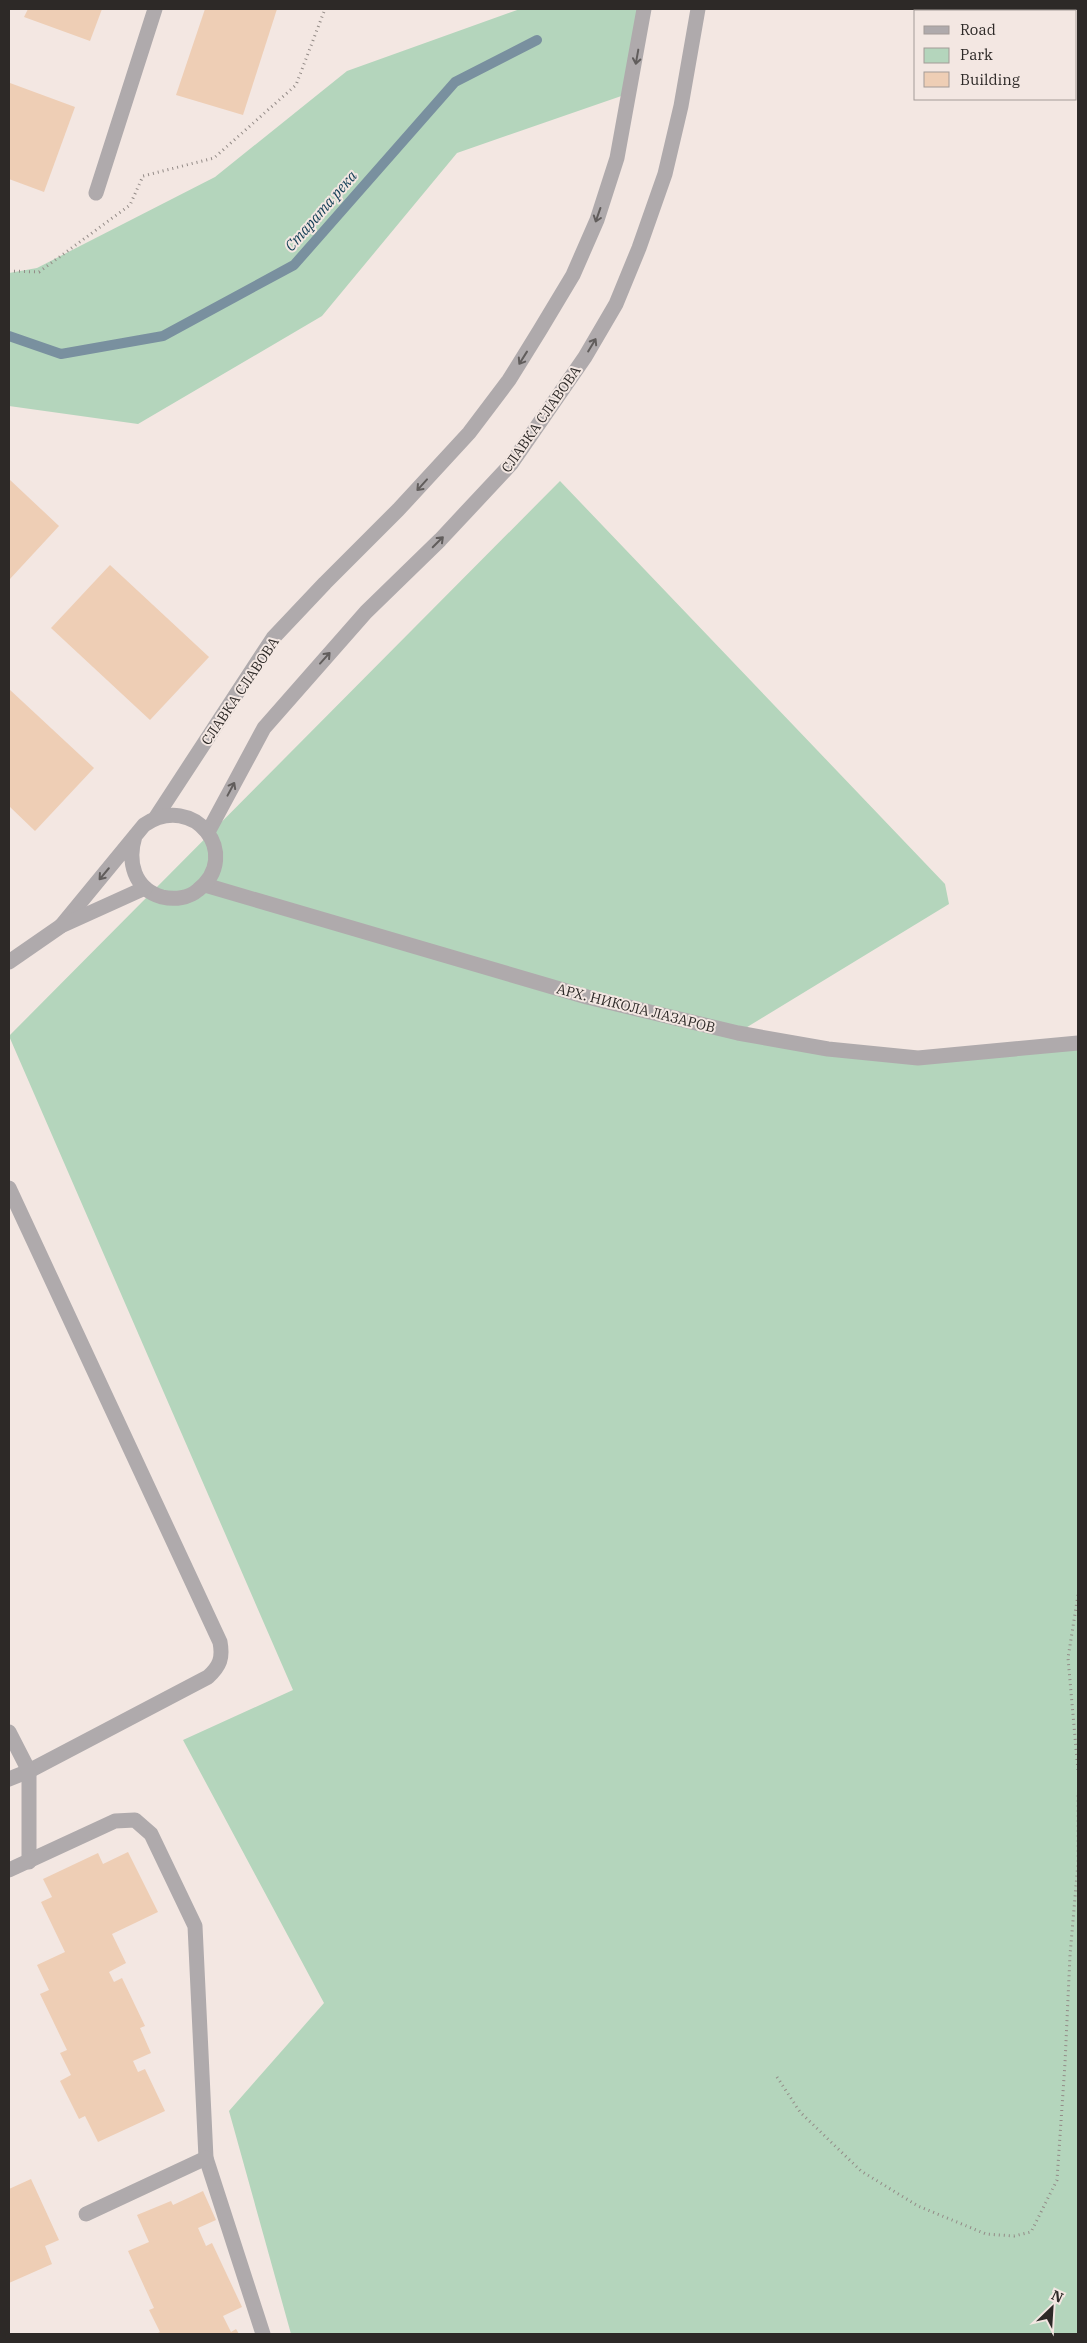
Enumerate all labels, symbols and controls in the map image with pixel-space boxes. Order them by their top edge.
legend [914,10,1077,100]
text: Road [960,20,996,39]
text: Park [960,45,993,64]
one-way arrow [631,49,641,65]
text: Building [960,70,1020,89]
water label: Старата река [280,166,361,255]
one-way arrow [593,206,603,222]
one-way arrow [587,339,597,353]
one-way arrow [518,351,528,365]
street label: СЛАВКА СЛАВОВА [497,362,585,476]
one-way arrow [416,478,428,491]
one-way arrow [432,536,444,548]
street label: СЛАВКА СЛАВОВА [197,633,283,748]
one-way arrow [319,651,331,664]
one-way arrow [227,782,236,797]
one-way arrow [99,867,110,880]
street label: АРХ. НИКОЛА ЛАЗАРОВ [555,980,717,1036]
north arrow [1027,2283,1077,2333]
text: N [1049,2286,1066,2307]

